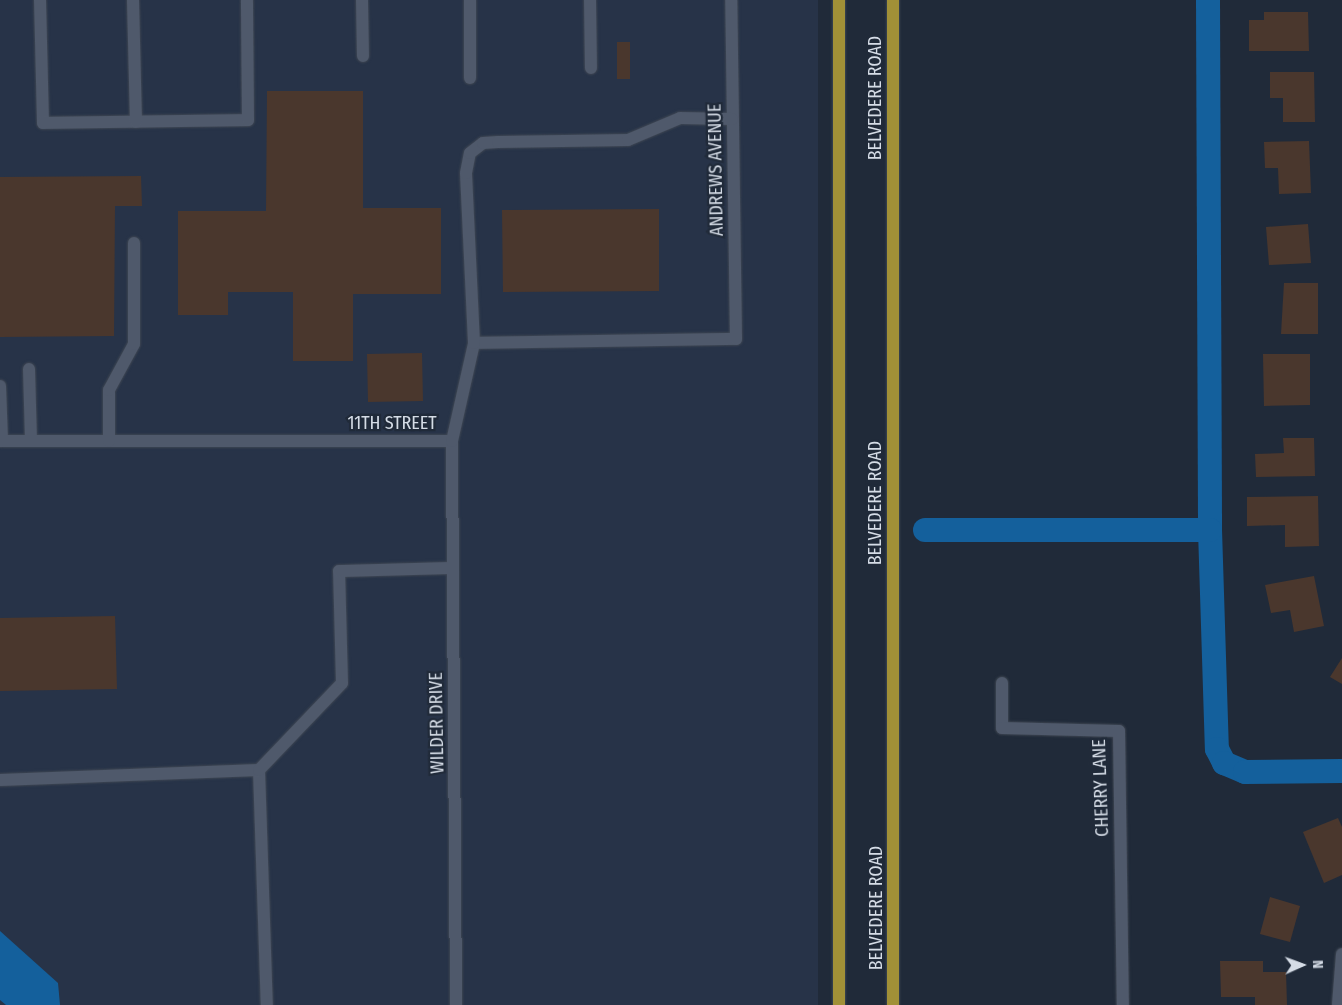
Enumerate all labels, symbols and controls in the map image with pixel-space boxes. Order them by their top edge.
street label: BELVEDERE ROAD [864,36,886,160]
street label: ANDREWS AVENUE [704,104,728,236]
street label: 11TH STREET [347,412,437,434]
street label: BELVEDERE ROAD [864,441,886,565]
street label: WILDER DRIVE [425,672,449,774]
street label: CHERRY LANE [1089,739,1113,837]
street label: BELVEDERE ROAD [865,846,887,970]
north arrow [1277,940,1327,990]
text: N [1309,960,1326,969]

